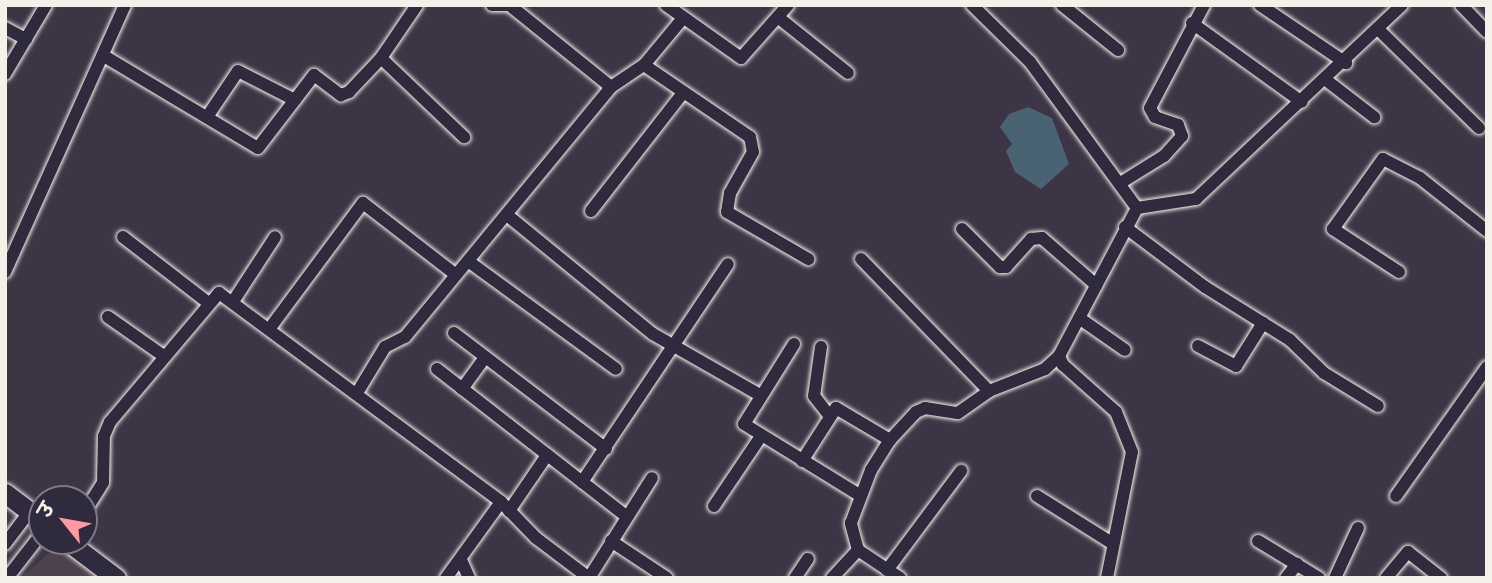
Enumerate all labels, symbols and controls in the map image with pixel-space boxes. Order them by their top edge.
north arrow [28,485,98,555]
text: उ [34,499,59,521]

